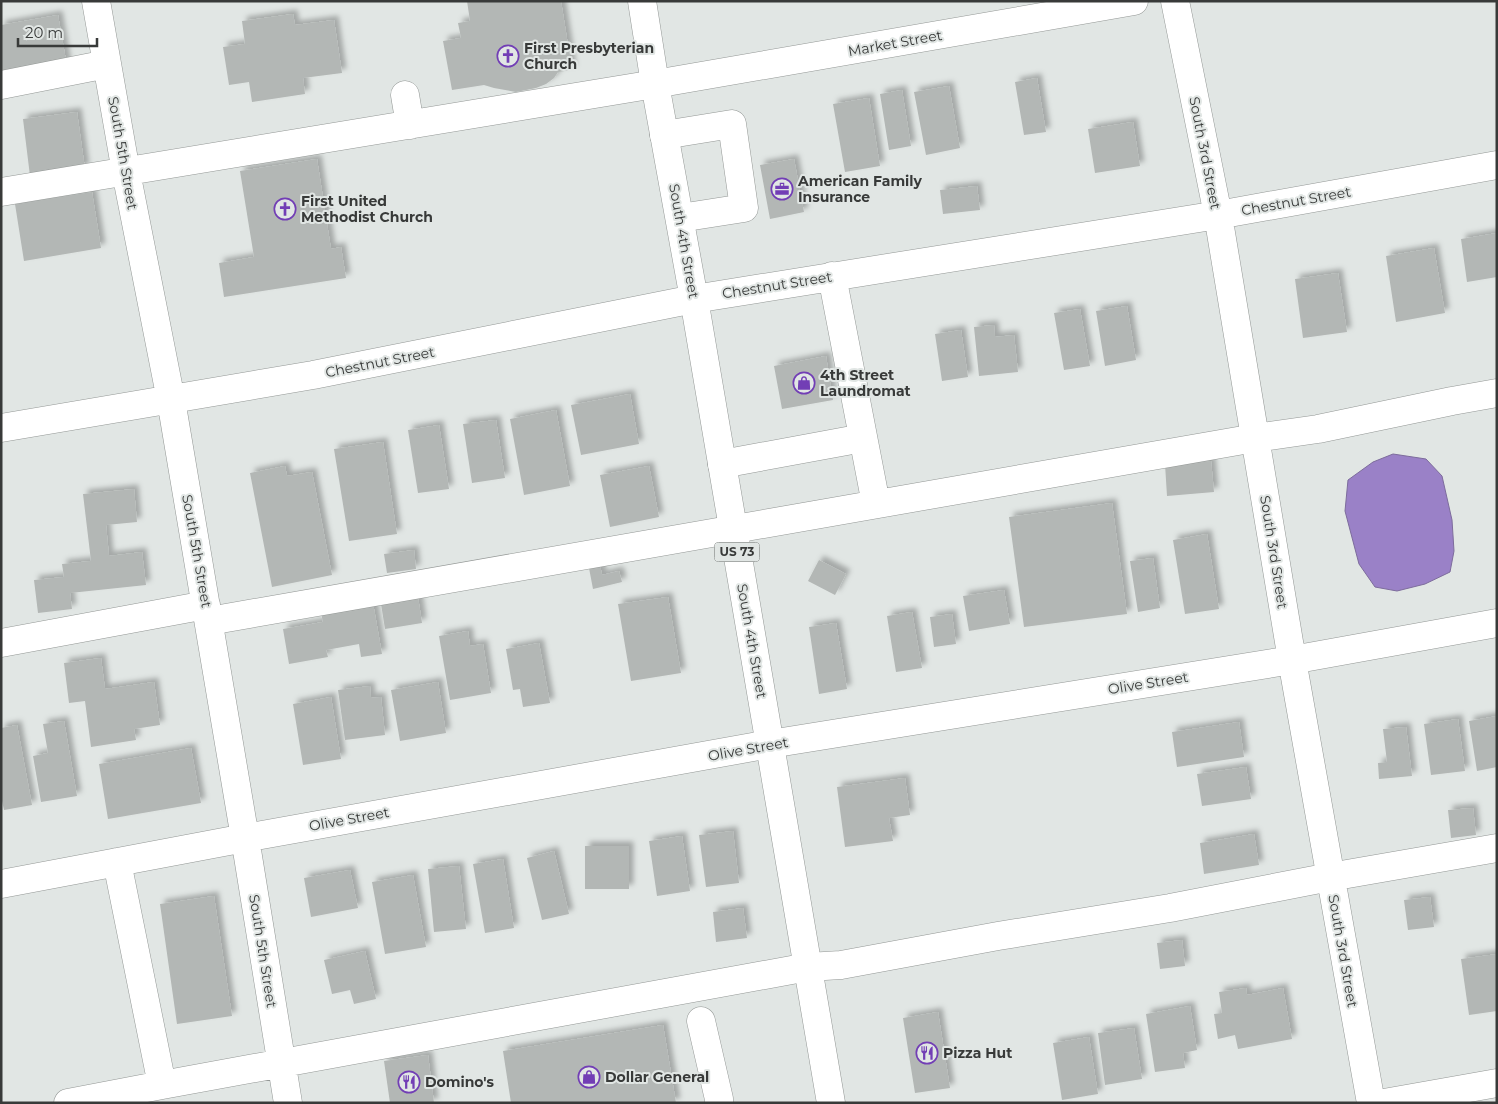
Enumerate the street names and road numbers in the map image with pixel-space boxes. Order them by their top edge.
street label: Market Street [846,26,944,60]
street label: South 5th Street [104,95,142,211]
street label: South 3rd Street [1185,95,1225,211]
street label: South 4th Street [665,182,703,300]
street label: Chestnut Street [1240,182,1352,219]
street label: Chestnut Street [721,267,833,303]
street label: Chestnut Street [324,343,436,381]
street label: South 5th Street [178,493,216,609]
street label: South 3rd Street [1256,494,1292,610]
road number: US 73 [714,542,760,562]
street label: South 4th Street [733,582,771,700]
street label: Olive Street [1107,668,1190,698]
street label: Olive Street [706,733,790,765]
street label: Olive Street [307,803,391,835]
street label: South 5th Street [245,893,281,1009]
street label: South 3rd Street [1324,893,1362,1009]

